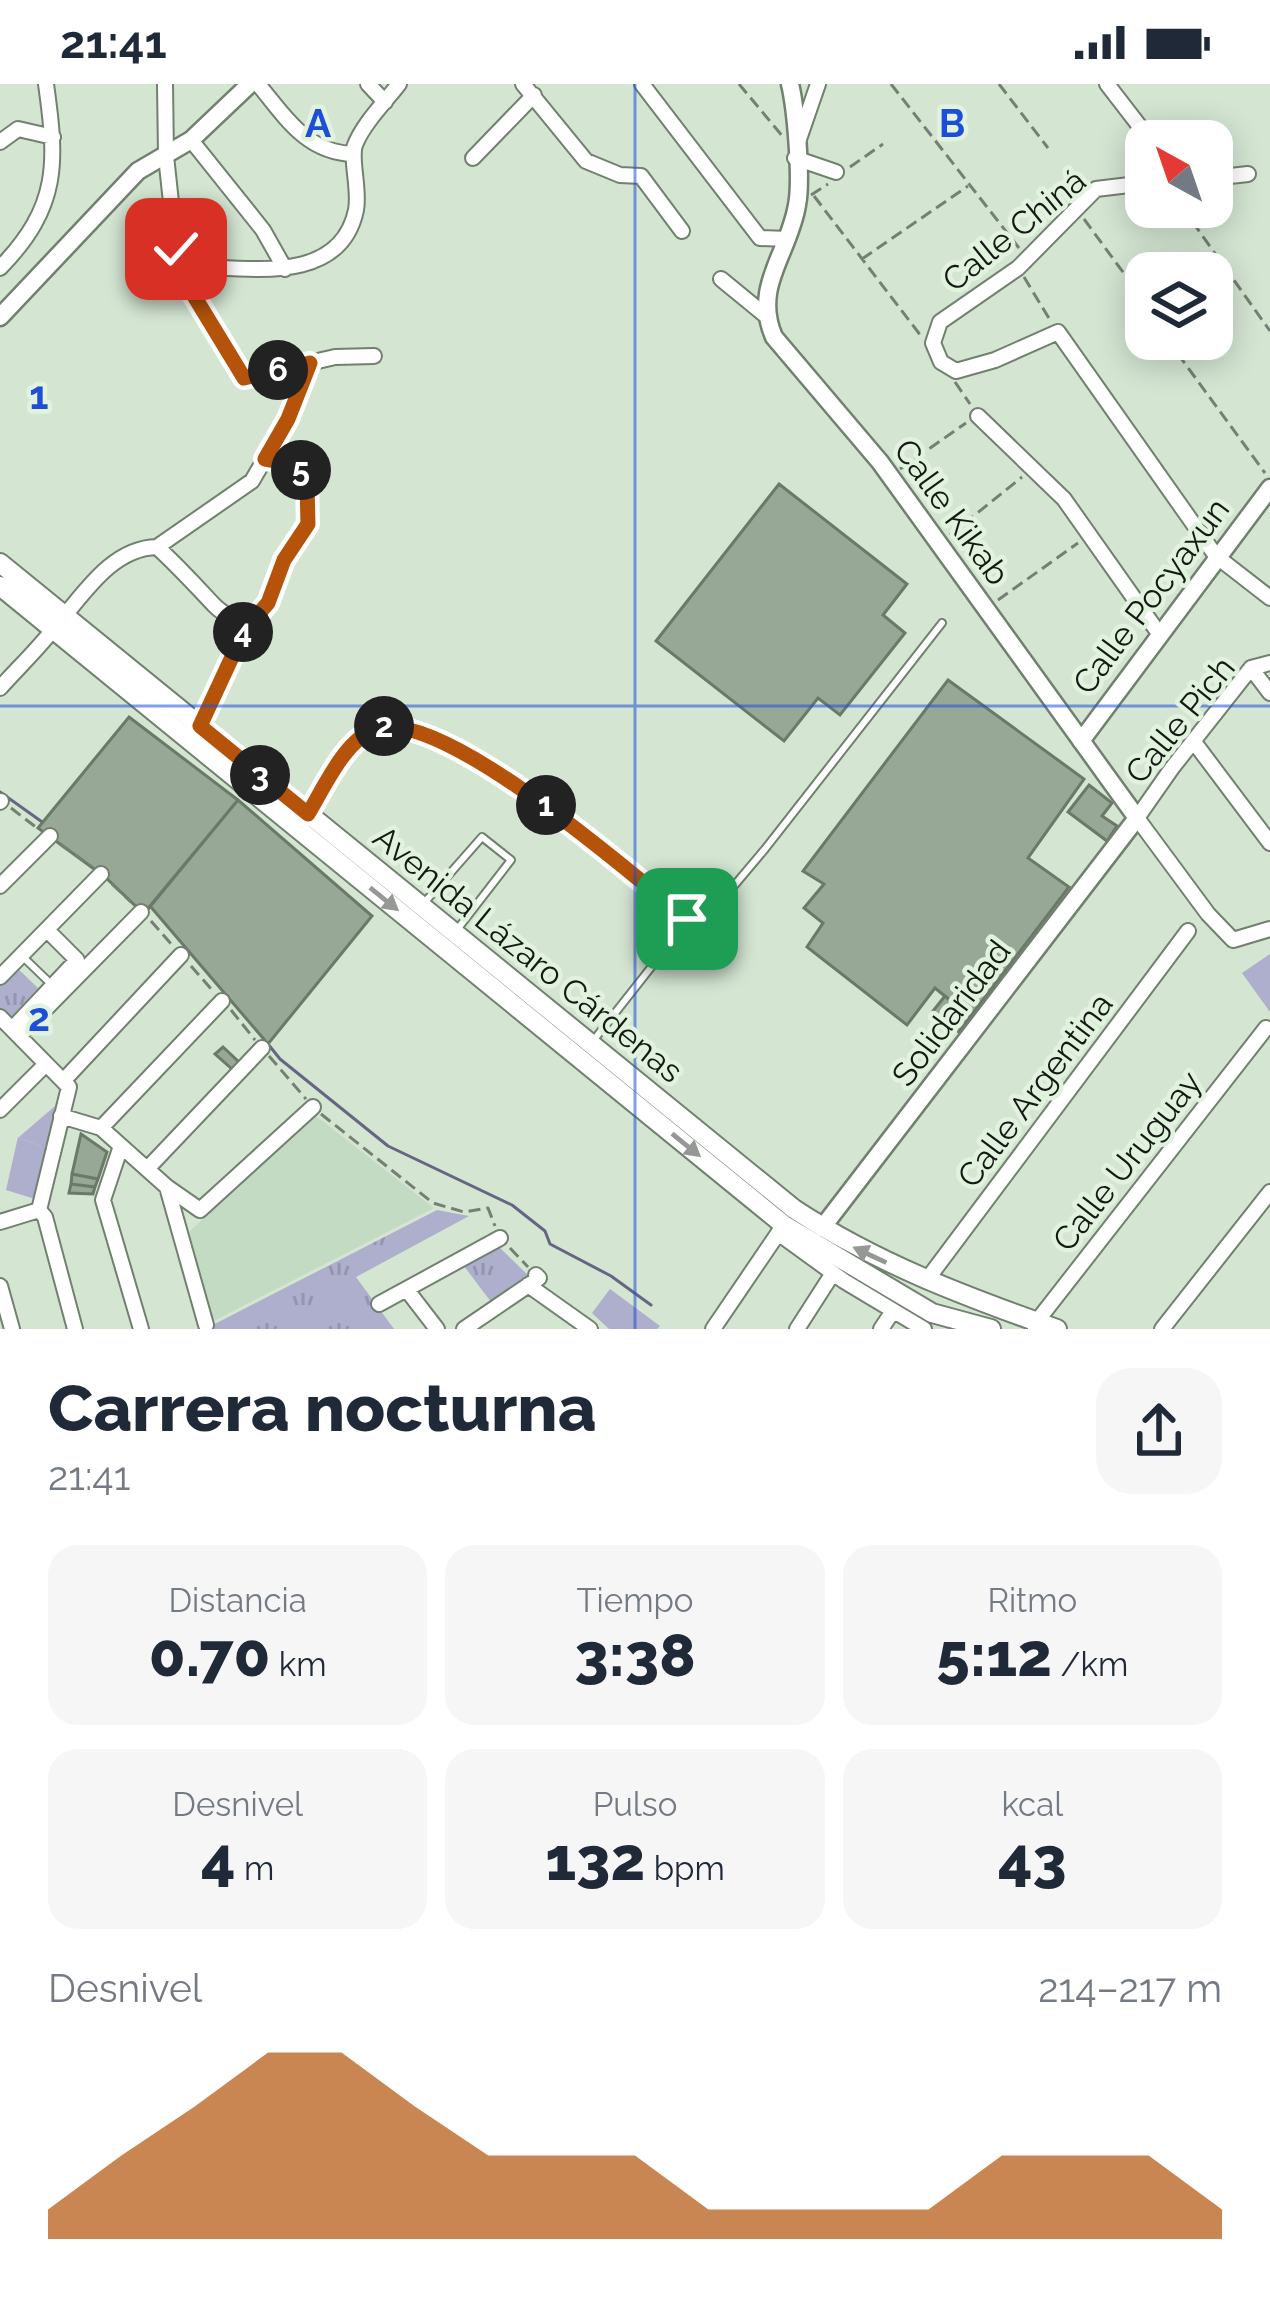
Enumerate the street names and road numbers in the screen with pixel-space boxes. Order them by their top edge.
street label: Calle Chiná [935,161,1093,299]
street label: Calle Kikab [886,432,1018,592]
street label: Calle Pocyaxun [1065,490,1237,702]
street label: Calle Pich [1117,649,1243,791]
street label: Avenida Lázaro Cárdenas [366,817,690,1091]
street label: Solidaridad [884,933,1018,1093]
street label: Calle Argentina [949,985,1121,1195]
street label: Calle Uruguay [1045,1063,1209,1259]

